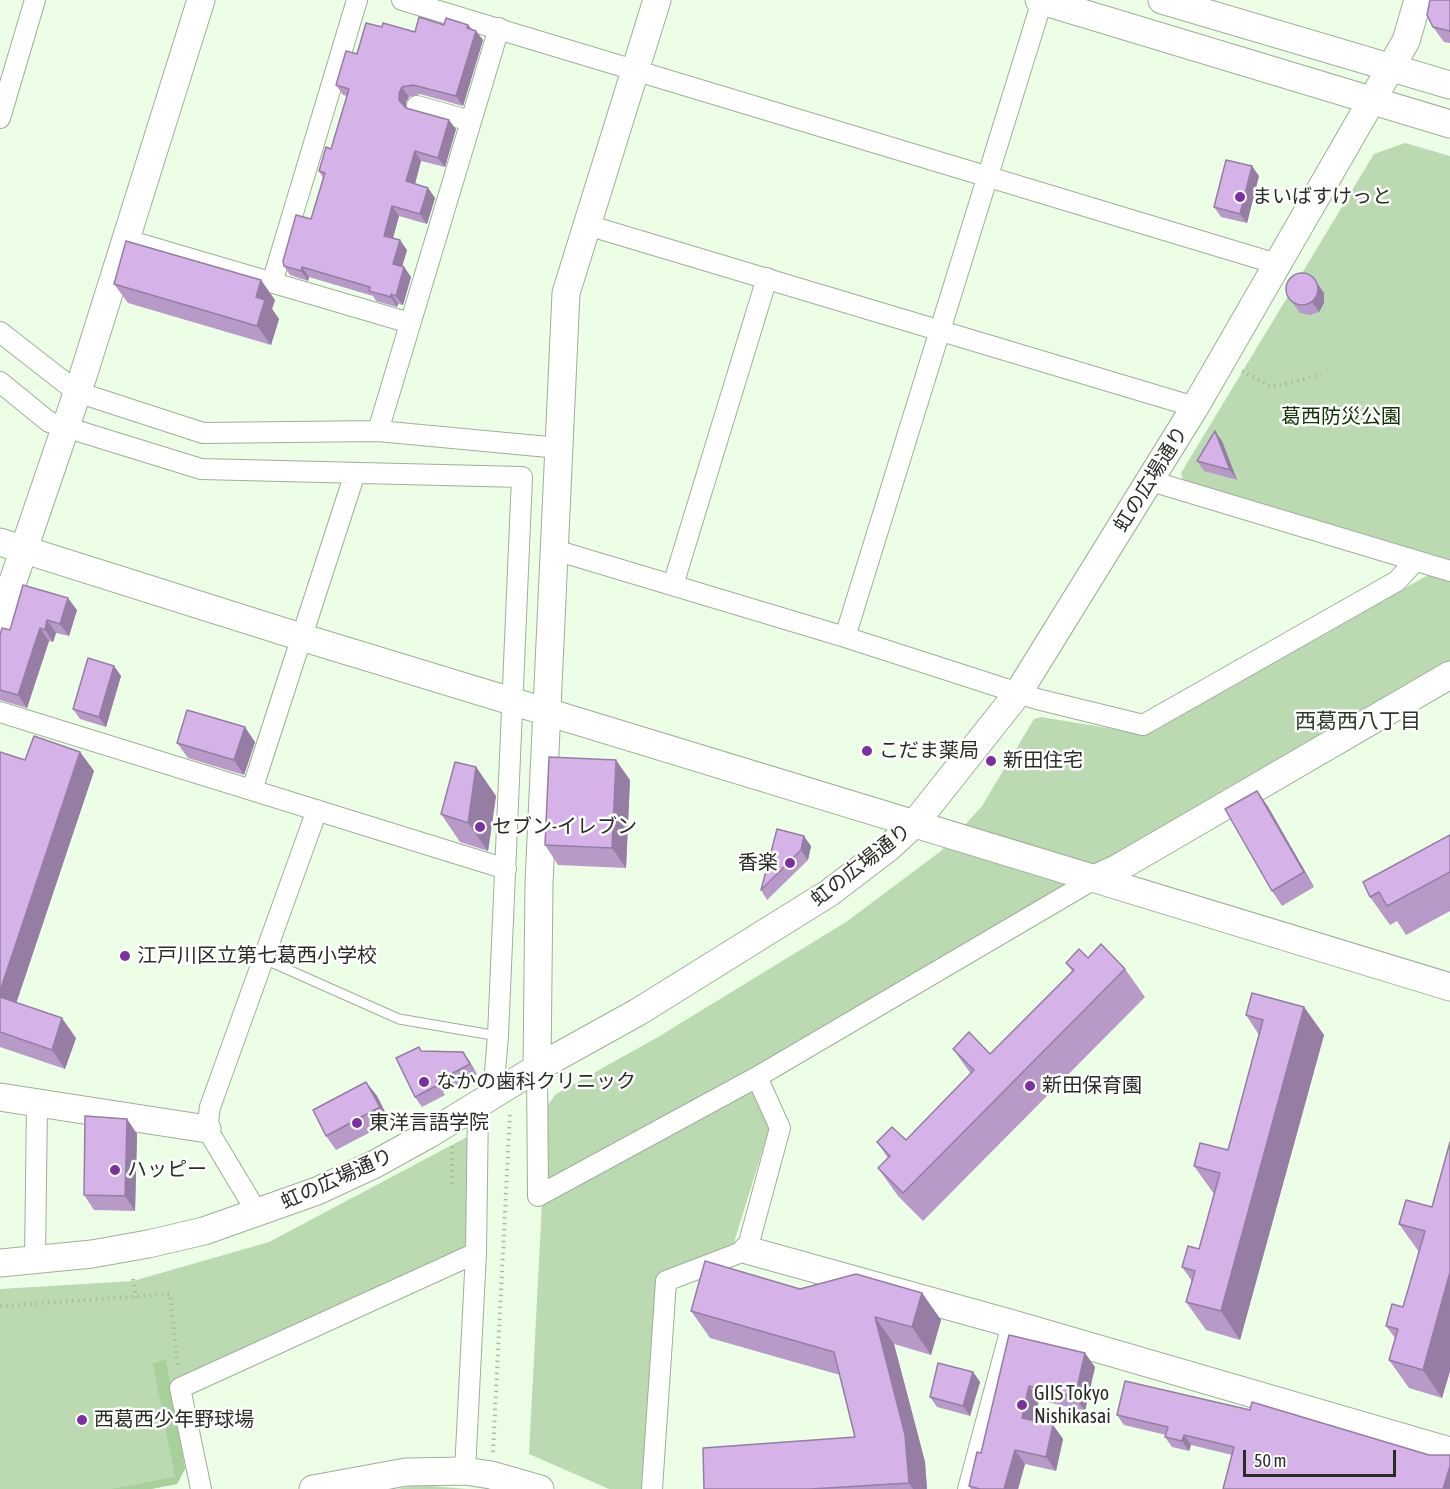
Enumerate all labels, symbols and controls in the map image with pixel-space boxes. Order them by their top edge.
place label: まいばすけっと [1252,185,1392,209]
marker: まいばすけっと [1233,190,1247,204]
park label: 葛西防災公園 [1281,405,1401,429]
street label: 虹の広場通り [1109,422,1193,536]
district label: 西葛西八丁目 [1295,708,1421,734]
place label: こだま薬局 [879,739,979,763]
marker: こだま薬局 [860,744,874,758]
place label: 新田住宅 [1003,749,1083,773]
marker: 新田住宅 [984,754,998,768]
place label: セブン-イレブン [492,815,637,839]
street label: 虹の広場通り [806,819,916,911]
marker: セブン-イレブン [473,820,487,834]
place label: 香楽 [738,851,778,875]
marker: 香楽 [783,856,797,870]
place label: 江戸川区立第七葛西小学校 [137,944,377,968]
marker: 江戸川区立第七葛西小学校 [118,949,132,963]
place label: なかの歯科クリニック [436,1070,636,1094]
place label: 新田保育園 [1042,1074,1142,1098]
marker: なかの歯科クリニック [417,1075,431,1089]
marker: 新田保育園 [1023,1079,1037,1093]
place label: 東洋言語学院 [369,1111,489,1135]
marker: 東洋言語学院 [350,1116,364,1130]
street label: 虹の広場通り [277,1144,397,1214]
place label: ハッピー [127,1158,207,1182]
marker: ハッピー [108,1163,122,1177]
place label: GIIS Tokyo Nishikasai [1034,1382,1111,1429]
marker: GIIS Tokyo Nishikasai [1015,1398,1029,1412]
place label: 西葛西少年野球場 [94,1408,254,1432]
marker: 西葛西少年野球場 [75,1413,89,1427]
scale bar [1246,1438,1399,1476]
text: 50 m [1254,1450,1286,1471]

